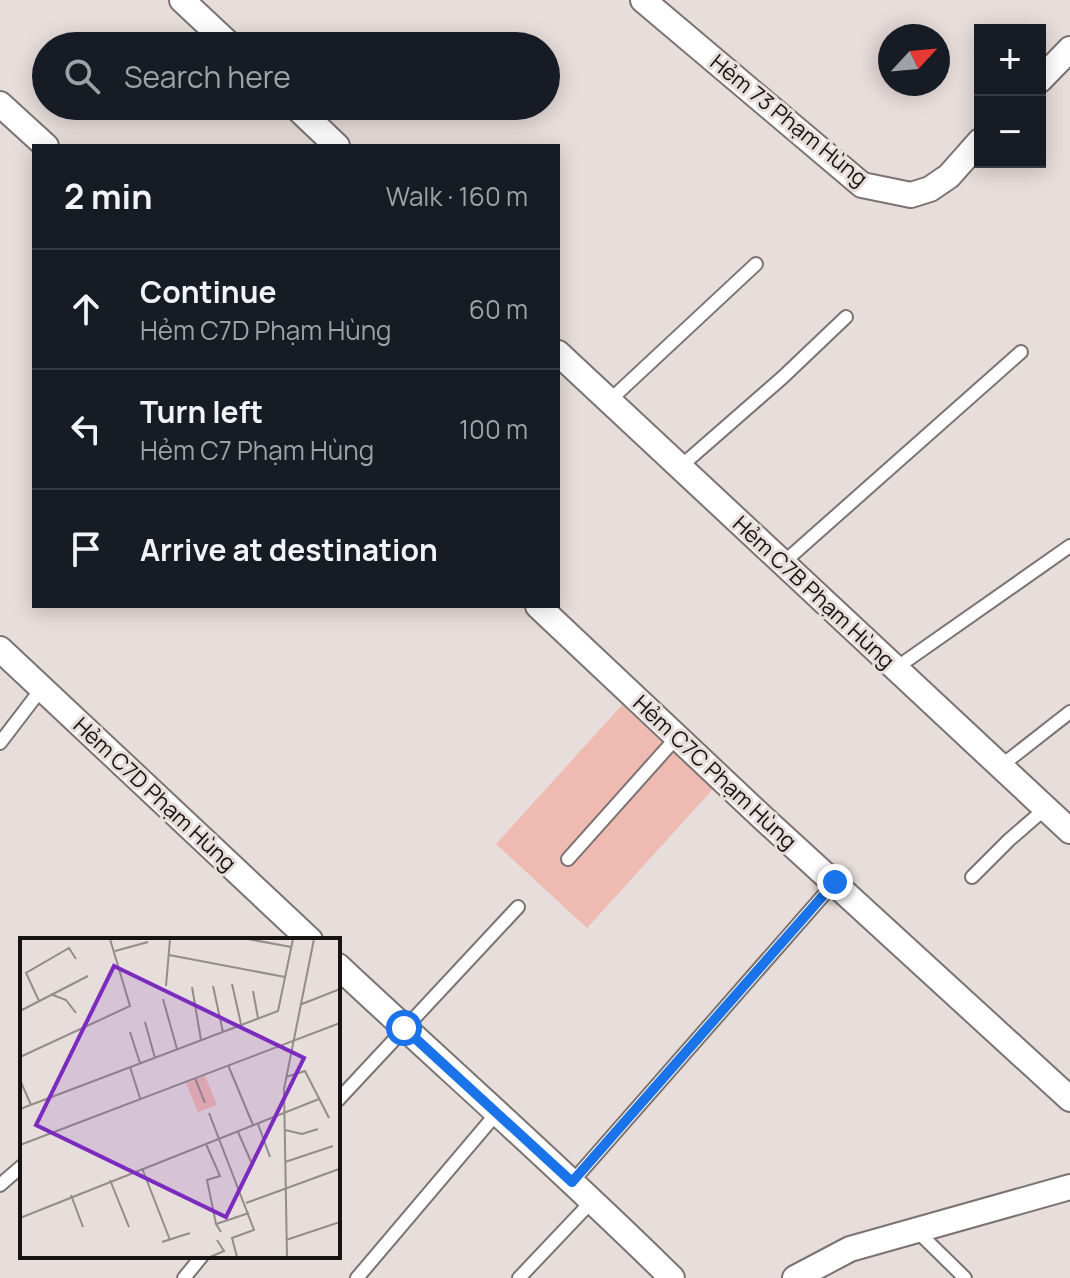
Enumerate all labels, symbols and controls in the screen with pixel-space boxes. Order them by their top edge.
north arrow [878,24,950,96]
map controls [974,24,1046,168]
button: + [974,24,1046,96]
search box [32,32,560,120]
street label: Hẻm 73 Phạm Hùng [704,47,874,193]
icon: search [60,54,104,98]
text: Search here [124,56,291,97]
button: − [974,96,1046,168]
text: 2 min [64,173,152,219]
text: Walk · 160 m [386,178,528,214]
text: Continue [140,271,276,312]
icon: ahead [64,287,108,331]
text: 60 m [469,291,528,327]
text: Hẻm C7D Phạm Hùng [140,312,392,348]
text: Turn left [140,391,263,432]
icon: left [64,407,108,451]
text: 100 m [459,411,528,447]
text: Hẻm C7 Phạm Hùng [140,432,374,468]
street label: Hẻm C7B Phạm Hùng [726,509,902,675]
icon: arrive [64,527,108,571]
text: Arrive at destination [140,529,438,570]
street label: Hẻm C7C Phạm Hùng [627,688,803,856]
street label: Hẻm C7D Phạm Hùng [67,710,243,878]
route end [817,864,853,900]
inset map [20,938,340,1258]
route start [386,1010,422,1046]

